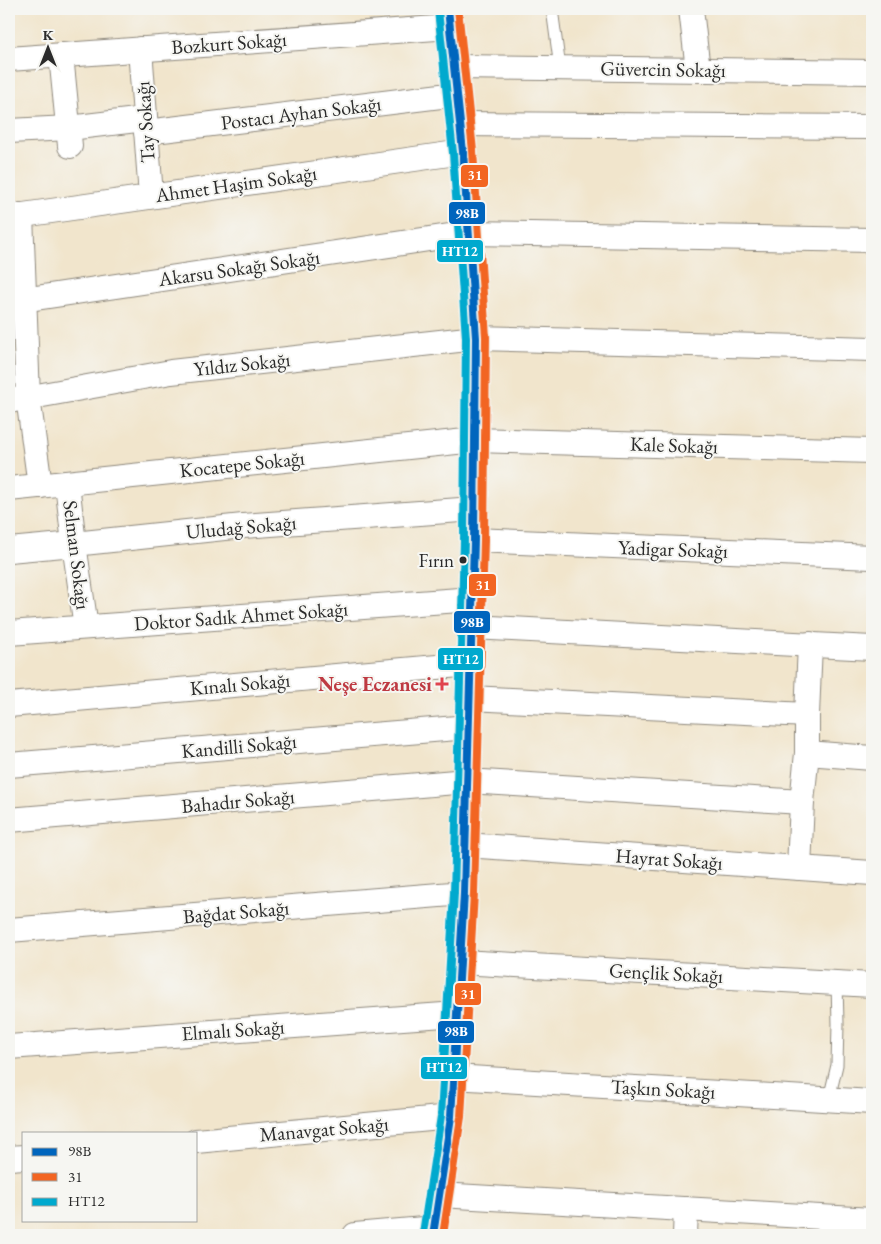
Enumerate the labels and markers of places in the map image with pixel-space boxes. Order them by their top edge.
place label: Fırın [419,548,454,573]
marker: Fırın [458,555,468,565]
place label: Neşe Eczanesi [318,671,432,697]
marker: Neşe Eczanesi [436,678,448,690]

